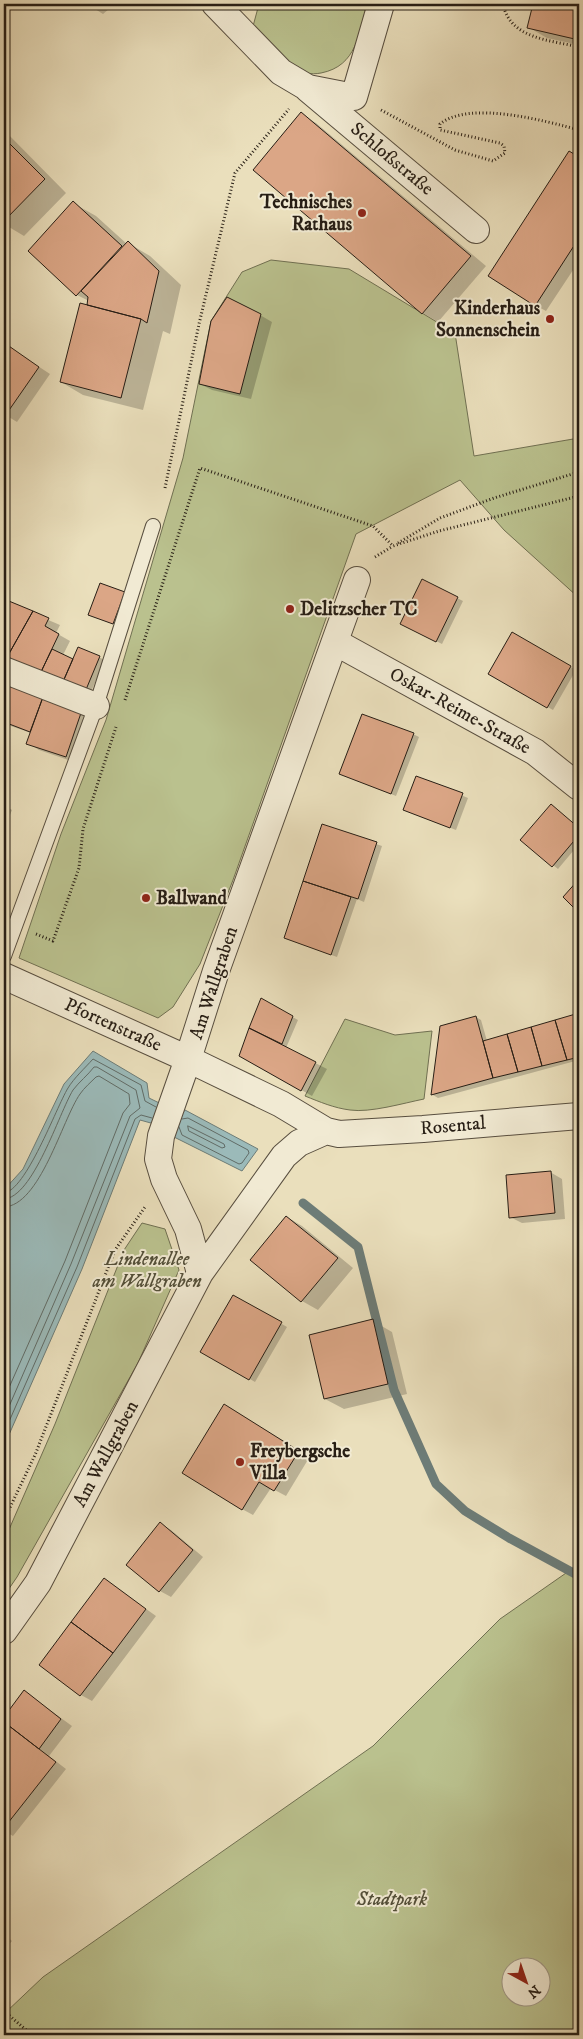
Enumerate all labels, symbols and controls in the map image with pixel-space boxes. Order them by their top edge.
street label: Schloßstraße [346,118,438,200]
place label: Technisches Rathaus [259,191,353,236]
marker: Technisches Rathaus [356,207,368,219]
place label: Kinderhaus Sonnenschein [436,297,541,342]
marker: Kinderhaus Sonnenschein [544,313,556,325]
place label: Delitzscher TC [300,598,417,621]
marker: Delitzscher TC [284,603,296,615]
street label: Oskar-Reime-Straße [385,663,535,759]
place label: Ballwand [156,887,227,910]
marker: Ballwand [140,892,152,904]
street label: Am Wallgraben [185,924,243,1042]
street label: Pfortenstraße [61,993,165,1057]
street label: Rosental [419,1112,487,1140]
park label: Lindenallee am Wallgraben [91,1248,202,1293]
street label: Am Wallgraben [68,1397,144,1511]
place label: Freybergsche Villa [249,1440,350,1485]
marker: Freybergsche Villa [234,1456,246,1468]
park label: Stadtpark [356,1888,427,1912]
north arrow [500,1956,550,2006]
text: N [523,1981,544,2002]

